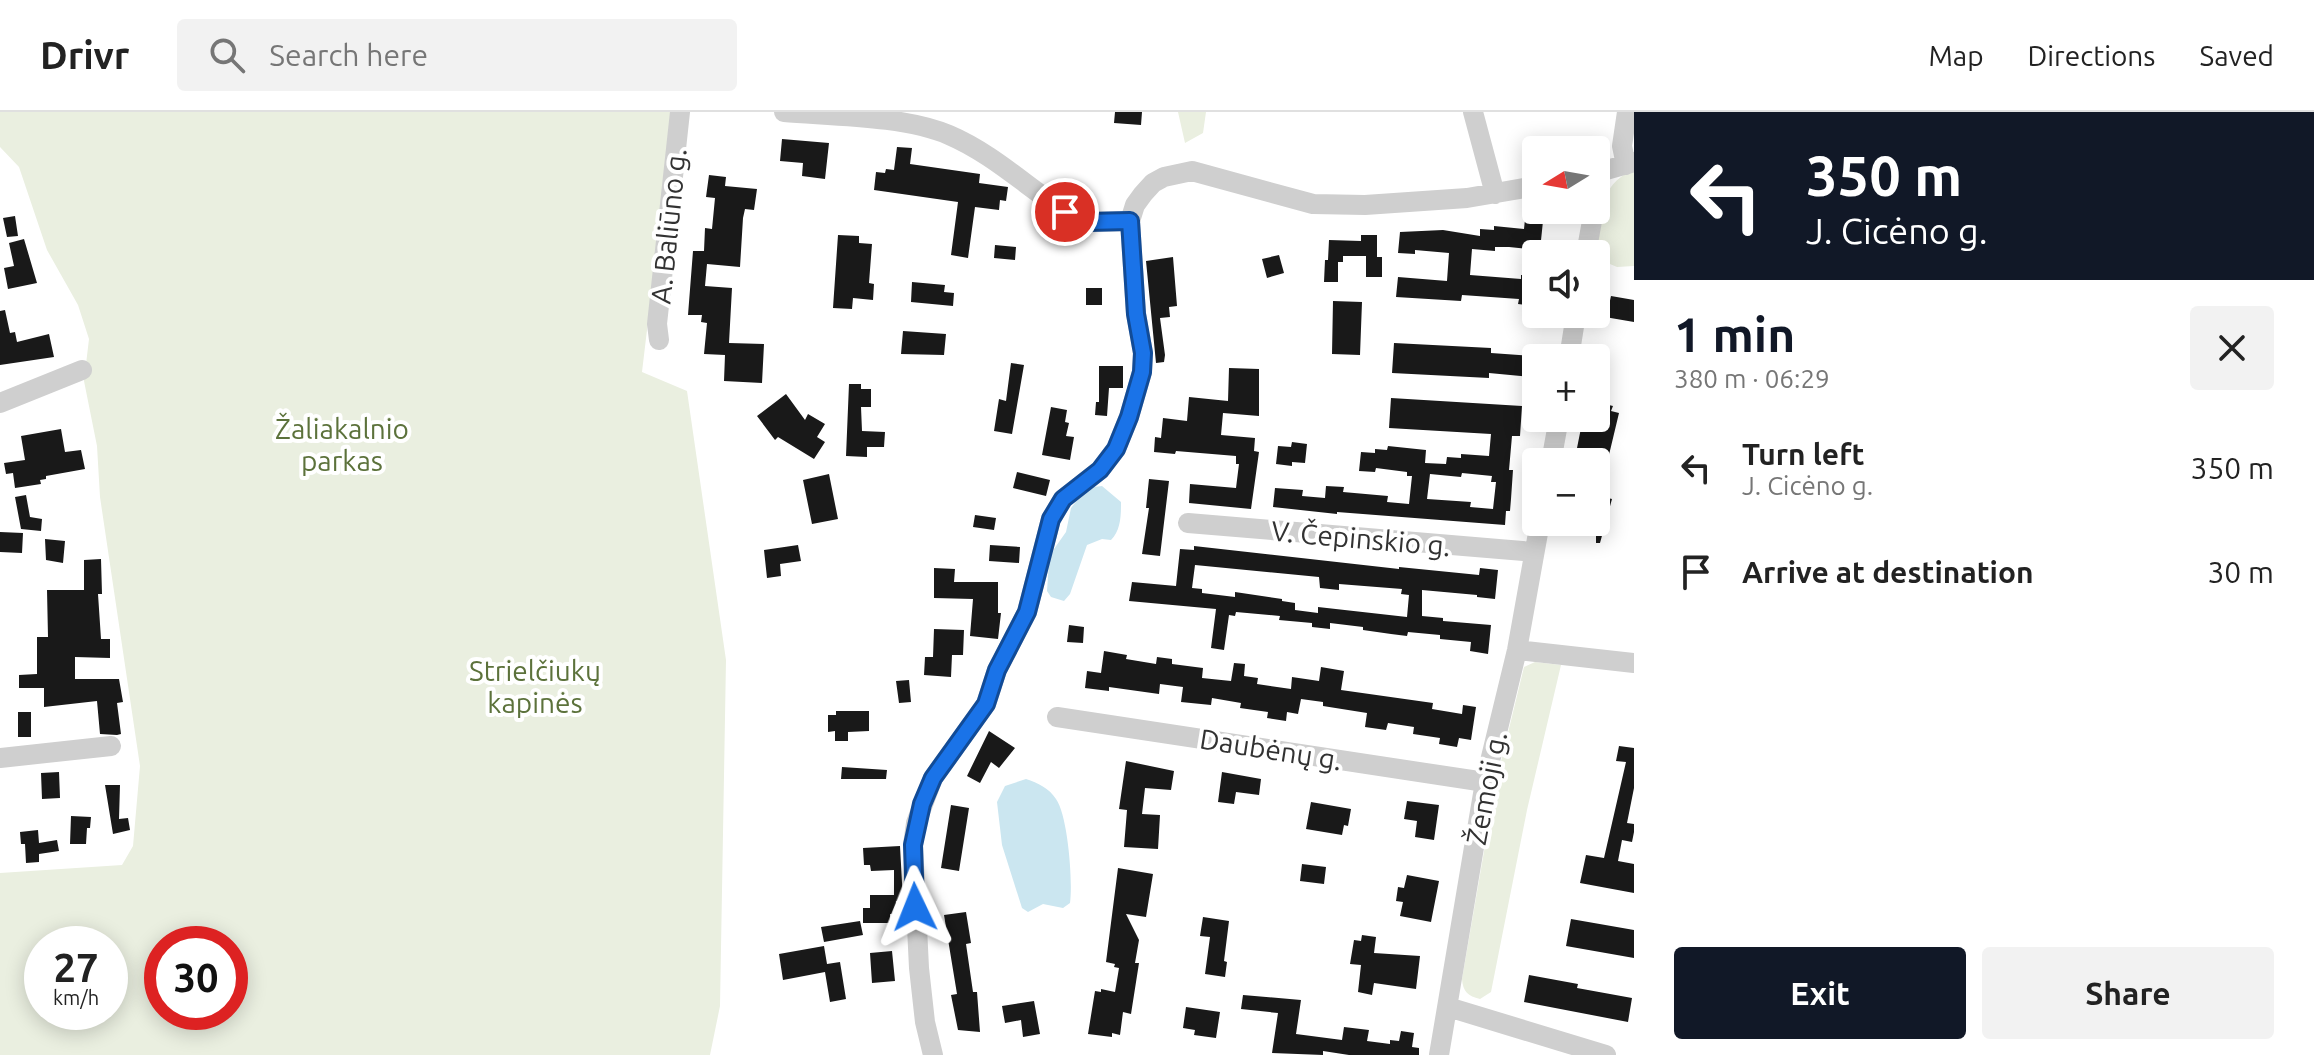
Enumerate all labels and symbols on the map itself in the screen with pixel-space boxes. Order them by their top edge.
north arrow [1522,136,1610,224]
street label: A. Baliūno g. [644,147,692,305]
pin [1031,178,1099,246]
park label: Žaliakalnio parkas [275,412,409,476]
street label: V. Čepinskio g. [1270,514,1452,561]
park label: Strielčiukų kapinės [469,655,601,718]
street label: Daubėnų g. [1198,722,1344,776]
street label: Žemoji g. [1459,728,1512,847]
position arrow [873,865,957,949]
speed limit sign: 30 [144,926,248,1030]

